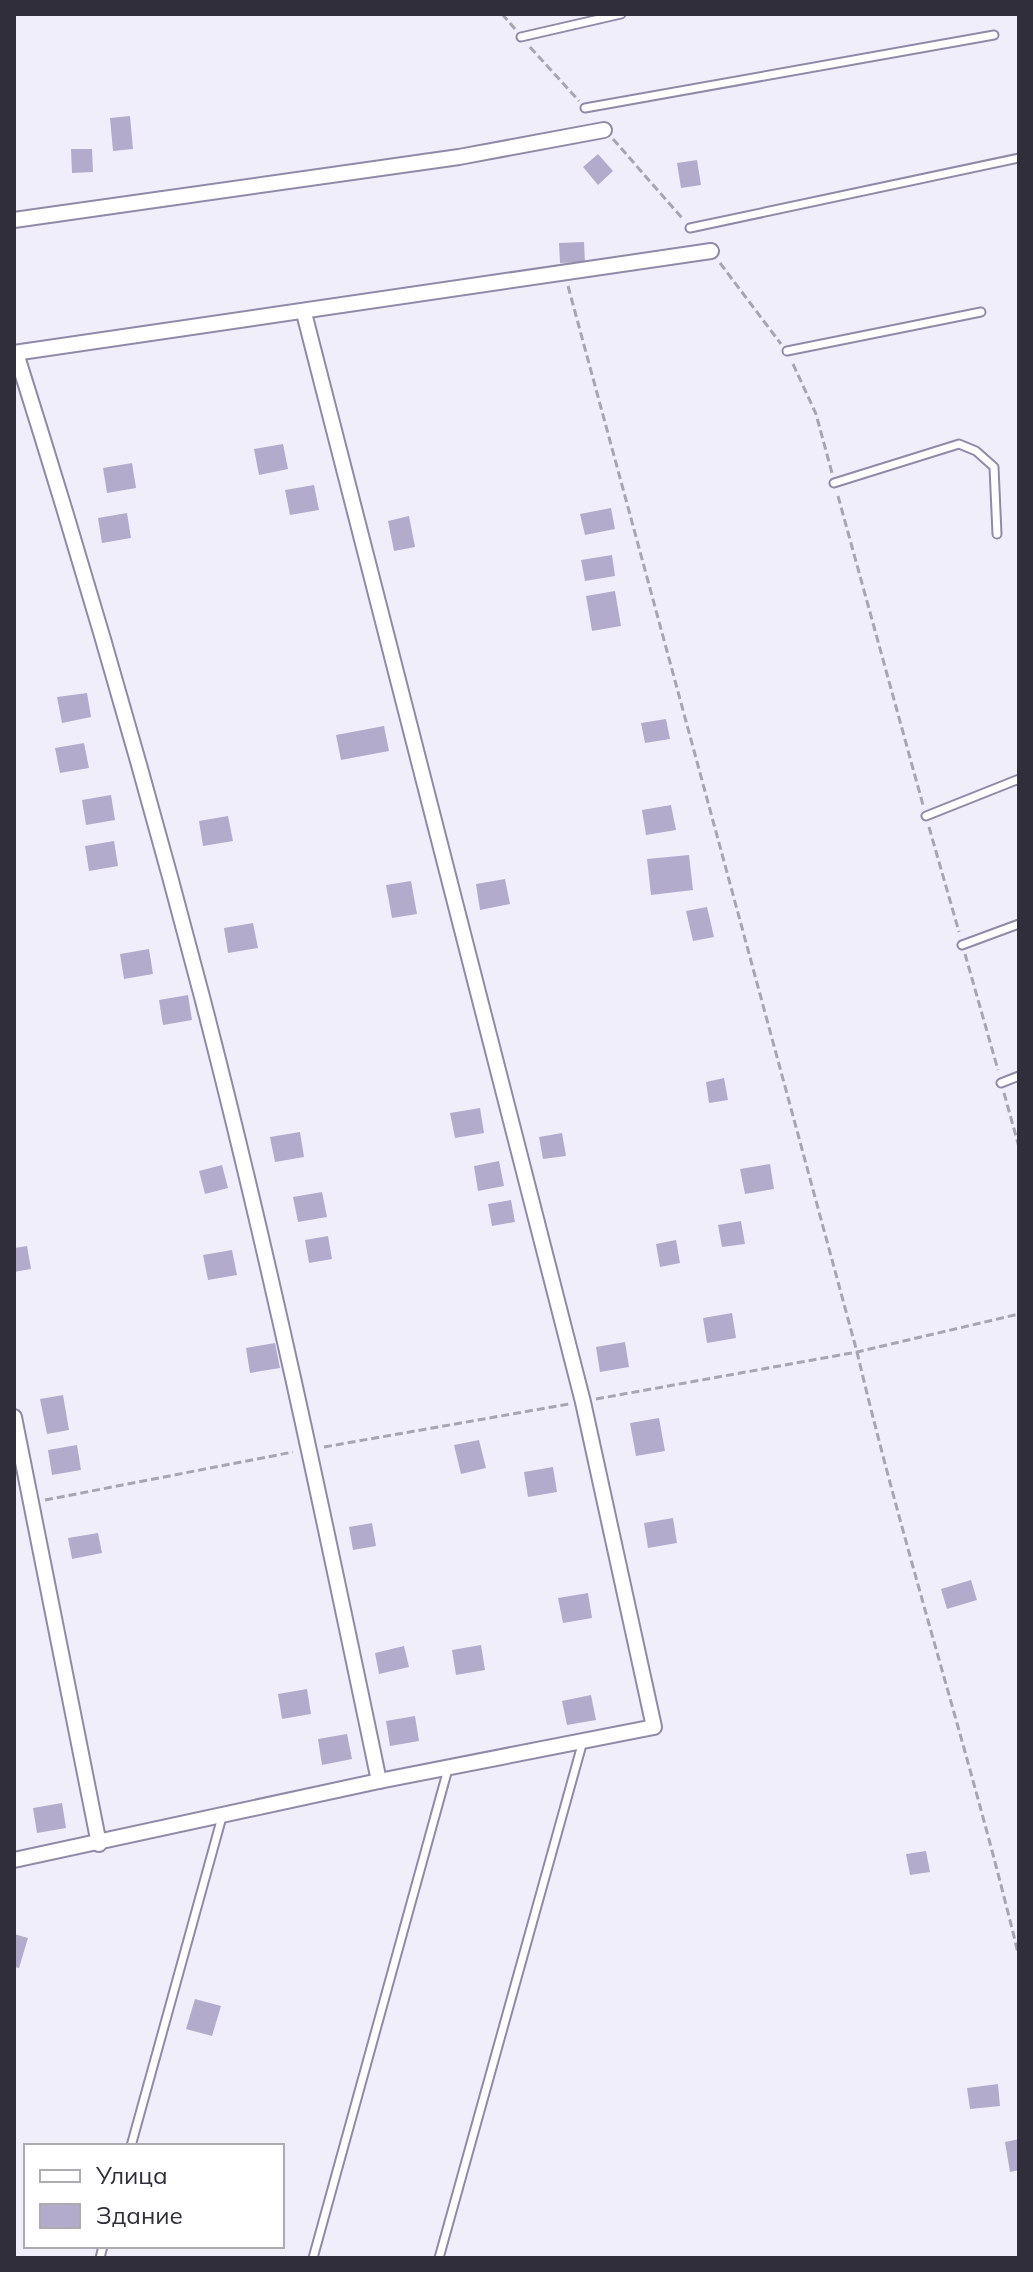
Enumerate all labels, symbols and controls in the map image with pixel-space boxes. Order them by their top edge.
legend [24,2144,284,2248]
text: Улица [95,2160,168,2190]
text: Здание [96,2200,183,2230]

